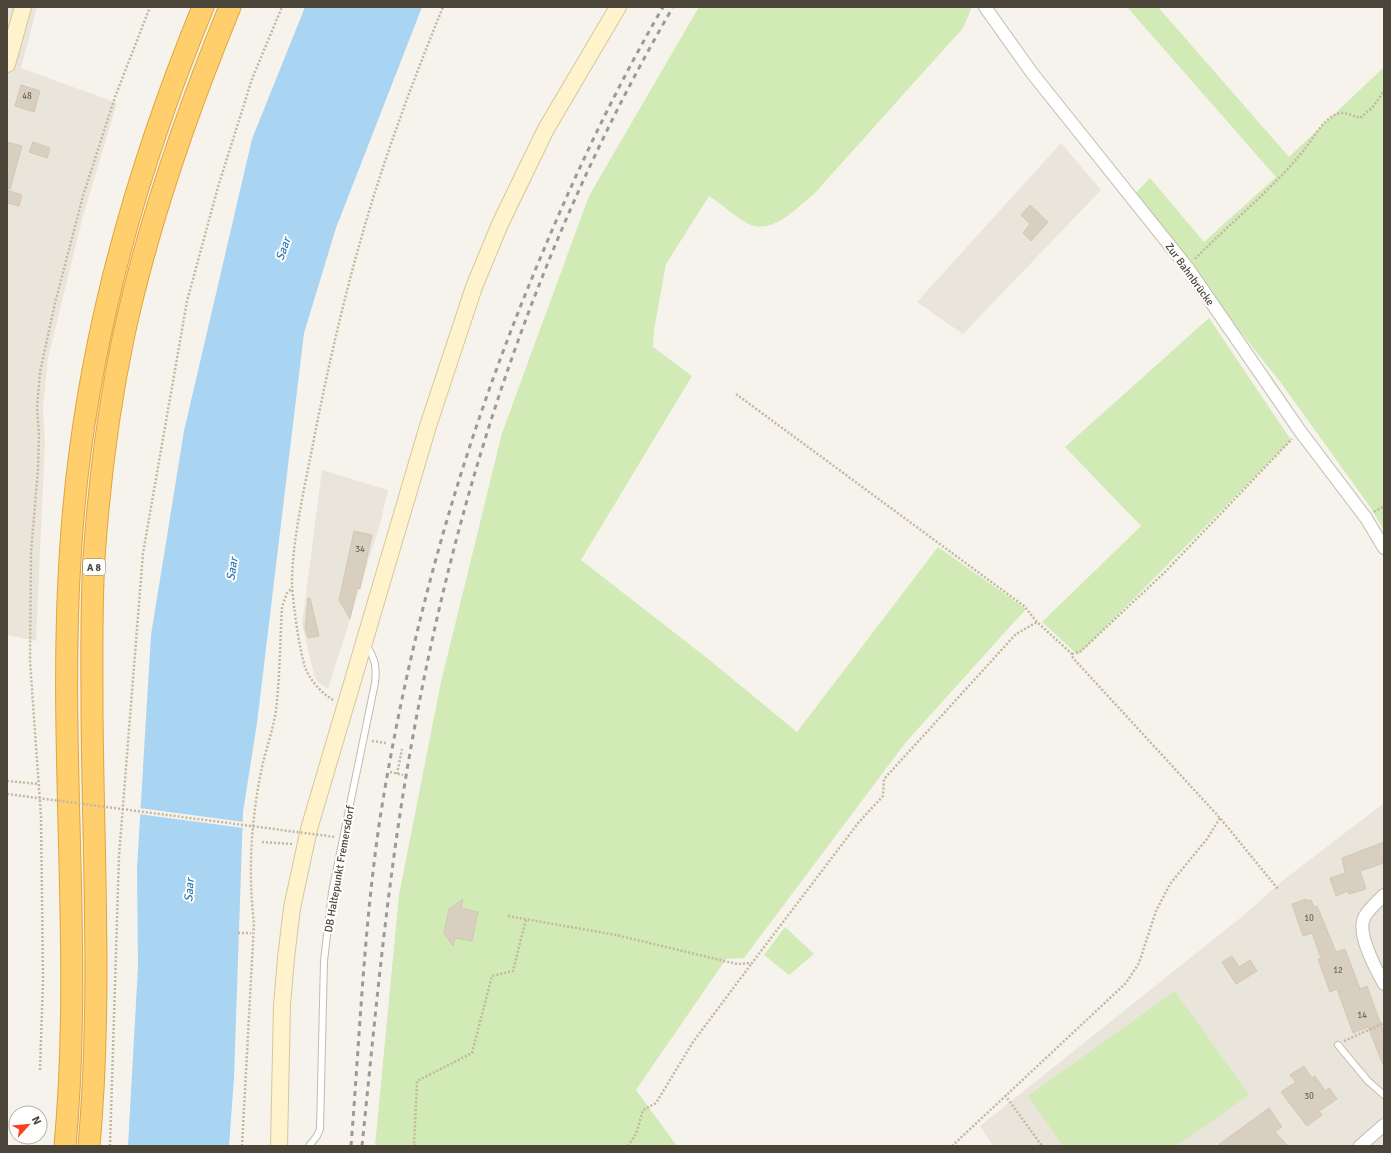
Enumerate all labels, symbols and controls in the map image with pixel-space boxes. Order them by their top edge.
house number: 48 [22,91,32,102]
water label: Saar [273,234,295,263]
street label: Zur Bahnbrücke [1162,240,1217,308]
house number: 34 [355,544,365,555]
water label: Saar [223,555,242,582]
road number: A 8 [83,559,105,575]
street label: DB Haltepunkt Fremersdorf [322,803,357,934]
water label: Saar [181,876,198,902]
house number: 10 [1304,913,1314,924]
house number: 12 [1333,965,1343,976]
house number: 14 [1357,1010,1367,1021]
house number: 30 [1304,1091,1314,1102]
north arrow [8,1105,48,1145]
text: N [29,1114,44,1127]

